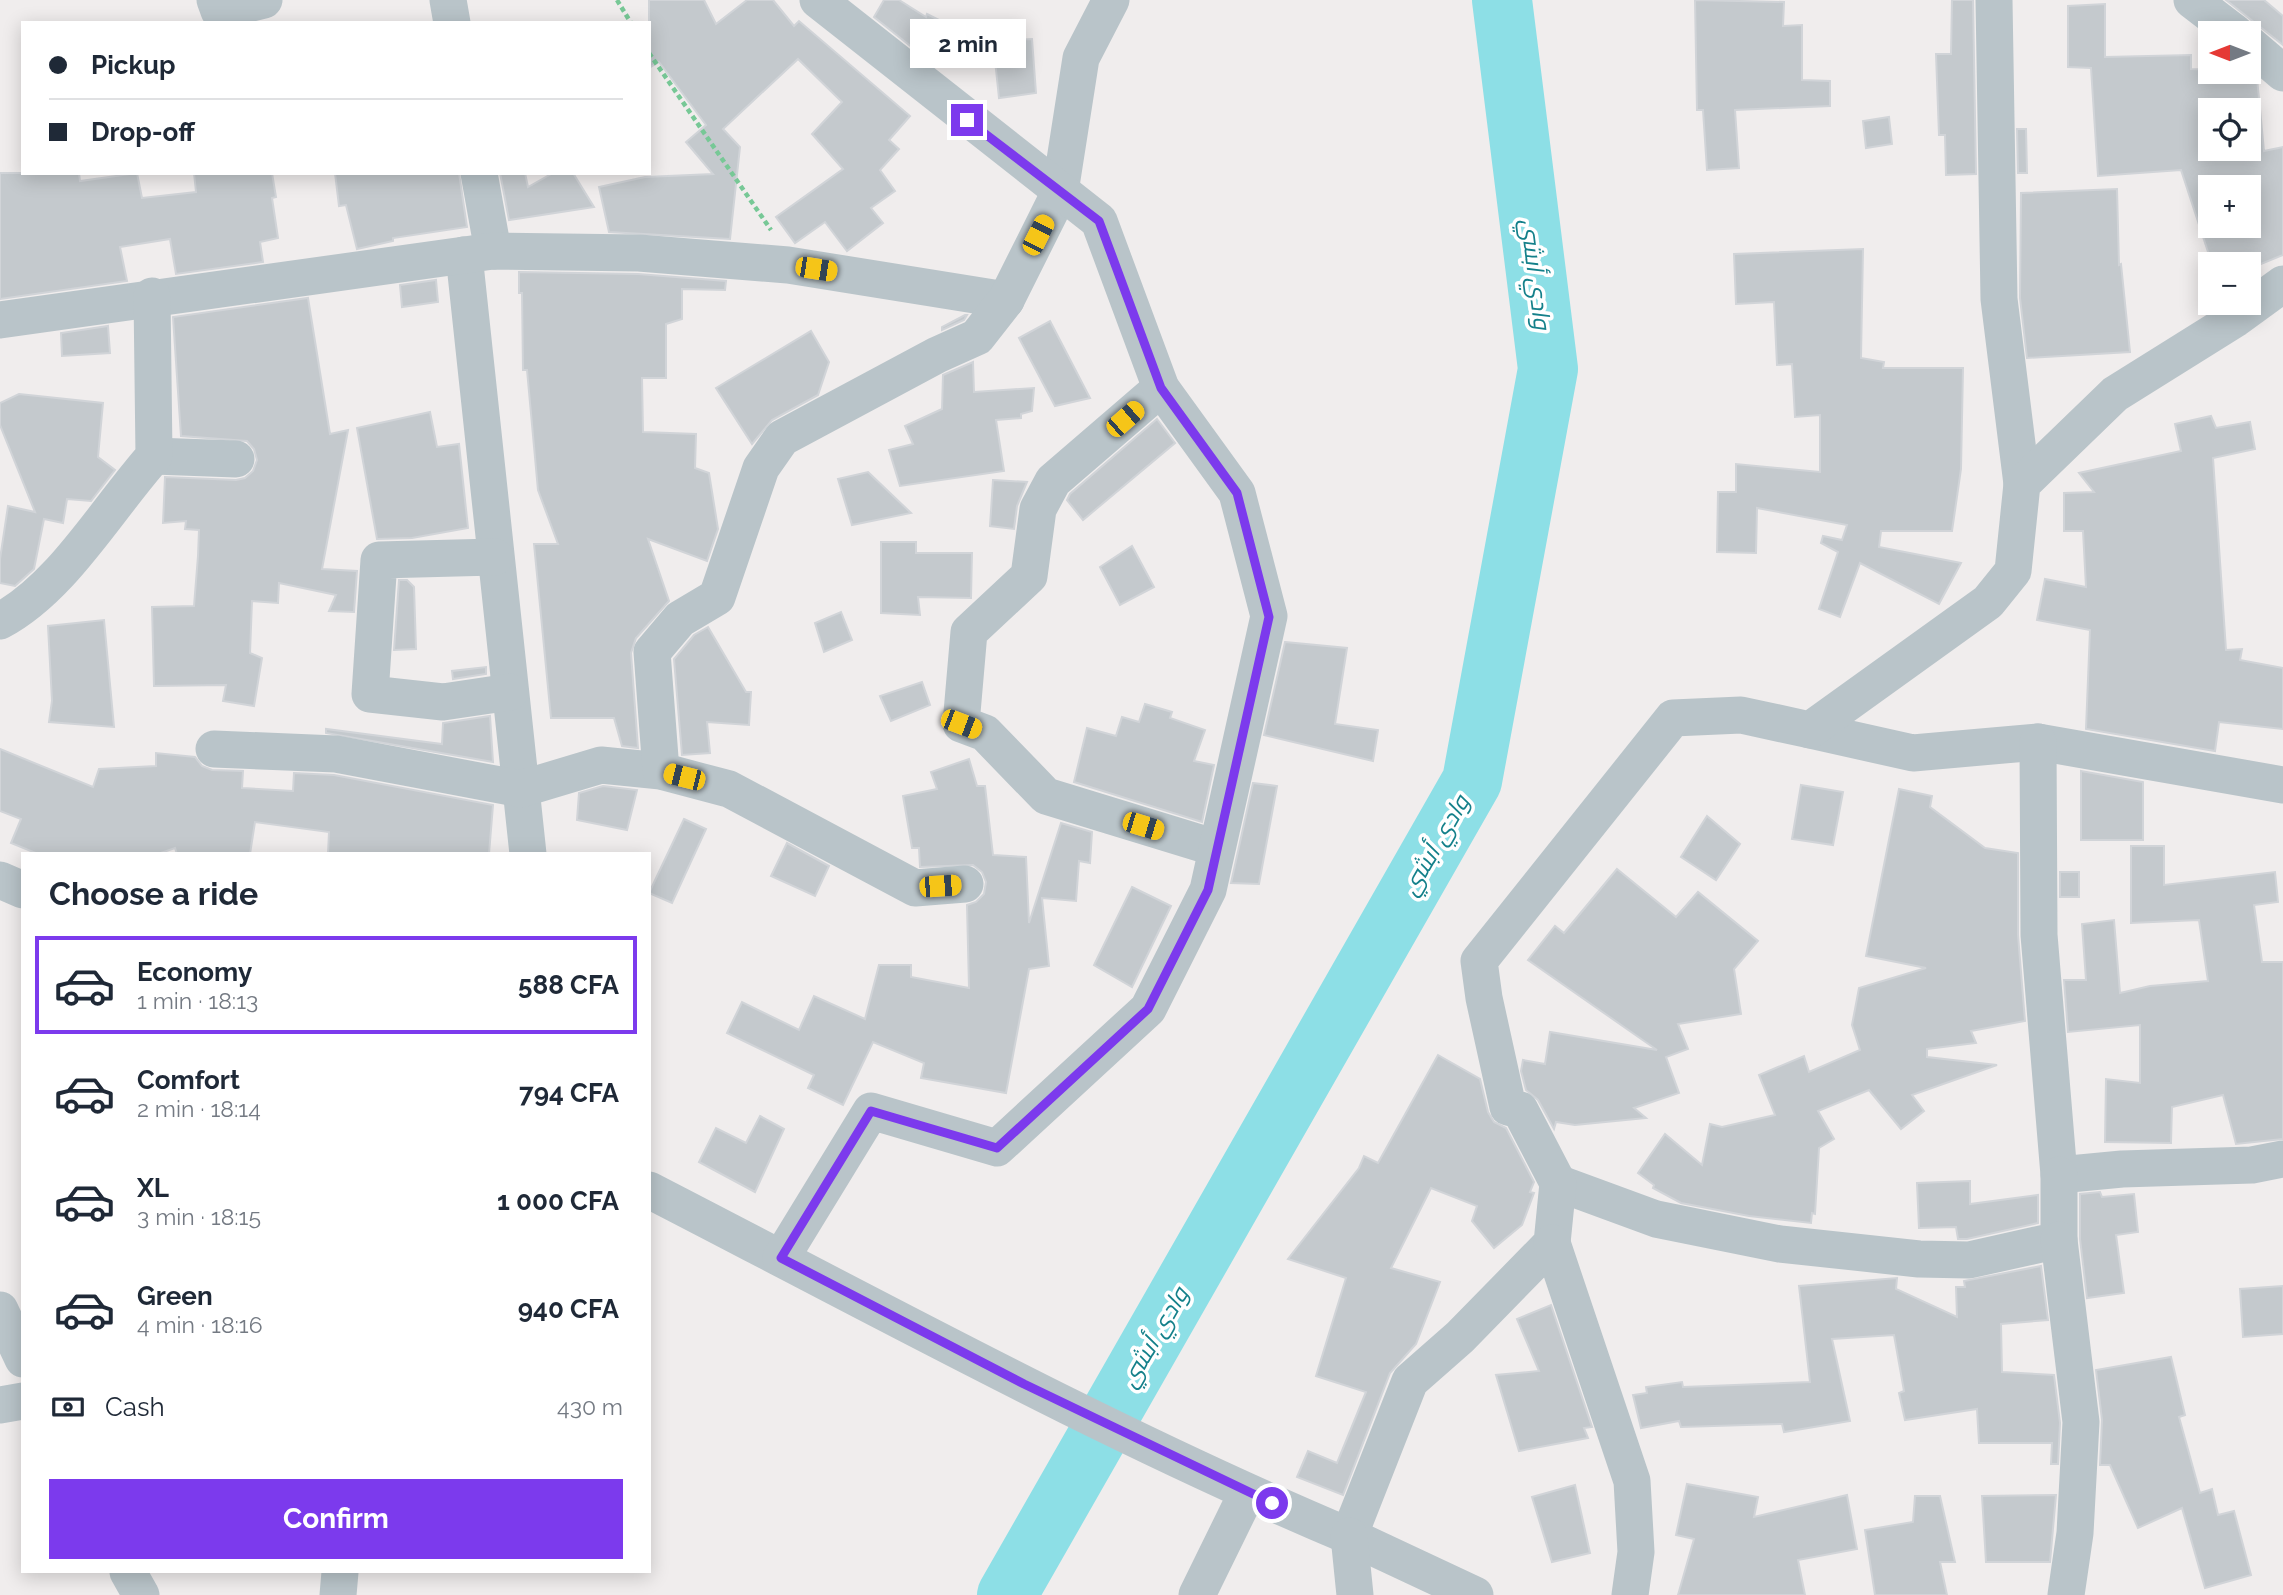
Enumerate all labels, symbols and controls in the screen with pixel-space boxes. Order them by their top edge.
callout: 2 min [909,18,1025,68]
north arrow [2198,21,2261,84]
map controls [2198,21,2261,315]
text: 2 min [938,30,998,57]
text: Pickup [91,50,176,80]
button: locate [2198,98,2261,161]
route end [951,104,983,136]
text: Drop-off [91,117,195,147]
button: + [2198,175,2261,238]
car [1020,212,1057,258]
water label: وادي أبشي [1510,217,1558,333]
button: − [2198,252,2261,315]
car [794,255,839,283]
car [1103,397,1148,441]
car [938,707,985,741]
car [662,762,707,792]
water label: وادي أبشي [1394,788,1481,903]
car [1120,810,1167,842]
car [919,874,962,898]
text: Choose a ride [49,875,258,912]
icon: car [53,954,116,1017]
text: Economy [137,957,252,987]
text: 588 CFA [518,970,619,1000]
text: 1 min · 18:13 [137,987,258,1014]
icon: car [53,1062,116,1125]
text: Comfort [137,1065,240,1095]
text: 794 CFA [519,1078,619,1108]
text: 2 min · 18:14 [137,1095,261,1122]
icon: car [53,1170,116,1233]
text: XL [137,1173,169,1203]
text: 1 000 CFA [497,1186,619,1216]
text: 3 min · 18:15 [137,1203,261,1230]
icon: car [53,1278,116,1341]
water label: وادي أبشي [1113,1280,1200,1395]
text: Green [137,1281,213,1311]
text: 940 CFA [518,1294,619,1324]
text: 4 min · 18:16 [137,1311,263,1338]
icon: cash [49,1388,87,1426]
text: Cash [105,1392,165,1422]
text: 430 m [557,1393,623,1420]
button: Confirm [49,1479,623,1559]
route start [1256,1487,1288,1519]

